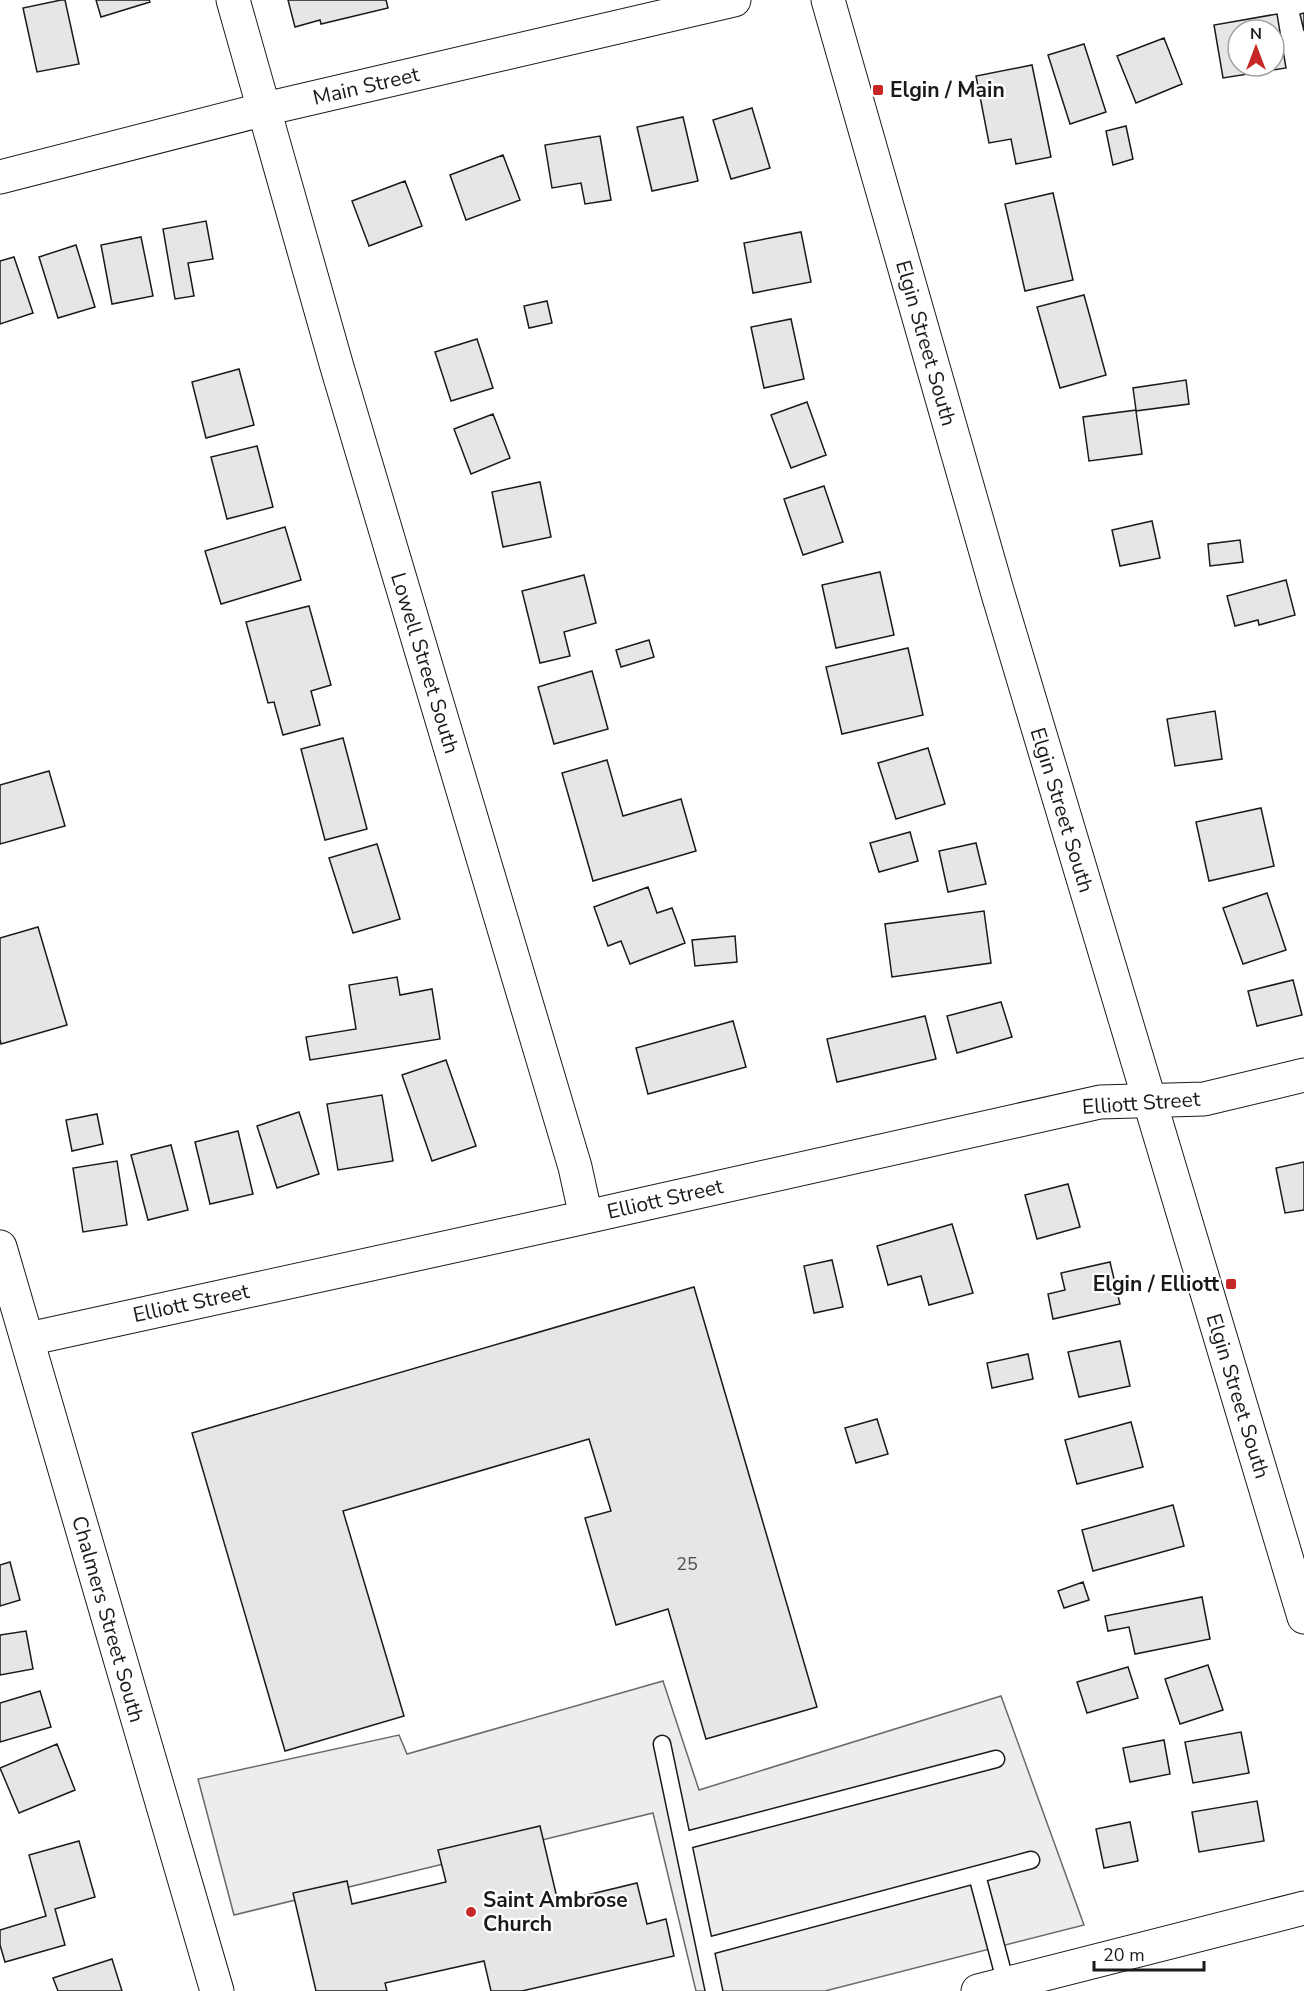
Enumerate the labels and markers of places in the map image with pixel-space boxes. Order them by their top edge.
place label: Elgin / Main [890,76,1005,104]
marker: Elgin / Main [871,83,885,97]
place label: Elgin / Elliott [1093,1270,1220,1298]
marker: Elgin / Elliott [1224,1277,1238,1291]
place label: Saint Ambrose Church [483,1886,628,1938]
marker: Saint Ambrose Church [464,1905,478,1919]

